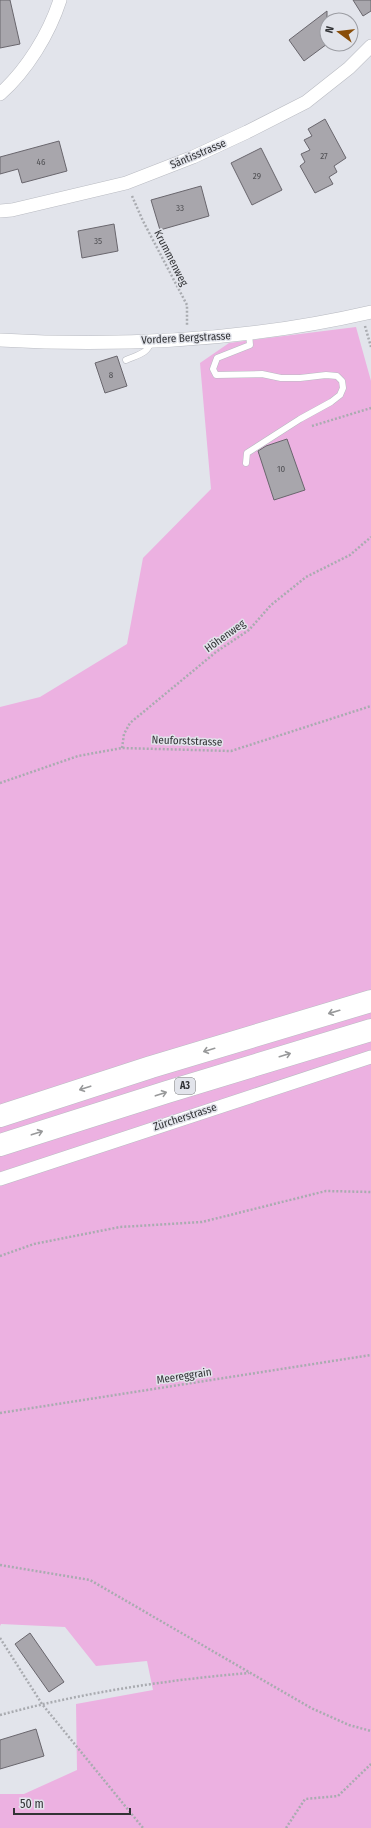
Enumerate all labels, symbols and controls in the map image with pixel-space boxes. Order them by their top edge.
north arrow [319,12,359,52]
text: N [323,25,337,34]
street label: Säntisstrasse [168,136,228,172]
house number: 27 [320,151,328,161]
house number: 46 [37,157,46,167]
house number: 29 [253,171,261,181]
house number: 33 [176,203,184,213]
street label: Krummenweg [151,228,191,289]
house number: 35 [94,236,102,246]
street label: Vordere Bergstrasse [141,329,231,347]
house number: 8 [109,370,114,380]
house number: 10 [277,464,285,474]
street label: Höhenweg [202,616,249,655]
street label: Neuforststrasse [151,733,223,749]
one-way arrow [327,1009,340,1016]
one-way arrow [203,1046,215,1054]
one-way arrow [278,1051,291,1058]
road number: A3 [175,1078,195,1094]
one-way arrow [79,1085,91,1093]
one-way arrow [155,1089,167,1097]
street label: Zürcherstrasse [152,1101,218,1133]
one-way arrow [30,1129,43,1136]
street label: Meereggrain [156,1365,212,1387]
scale bar [14,1790,130,1816]
text: 50 m [20,1797,44,1811]

